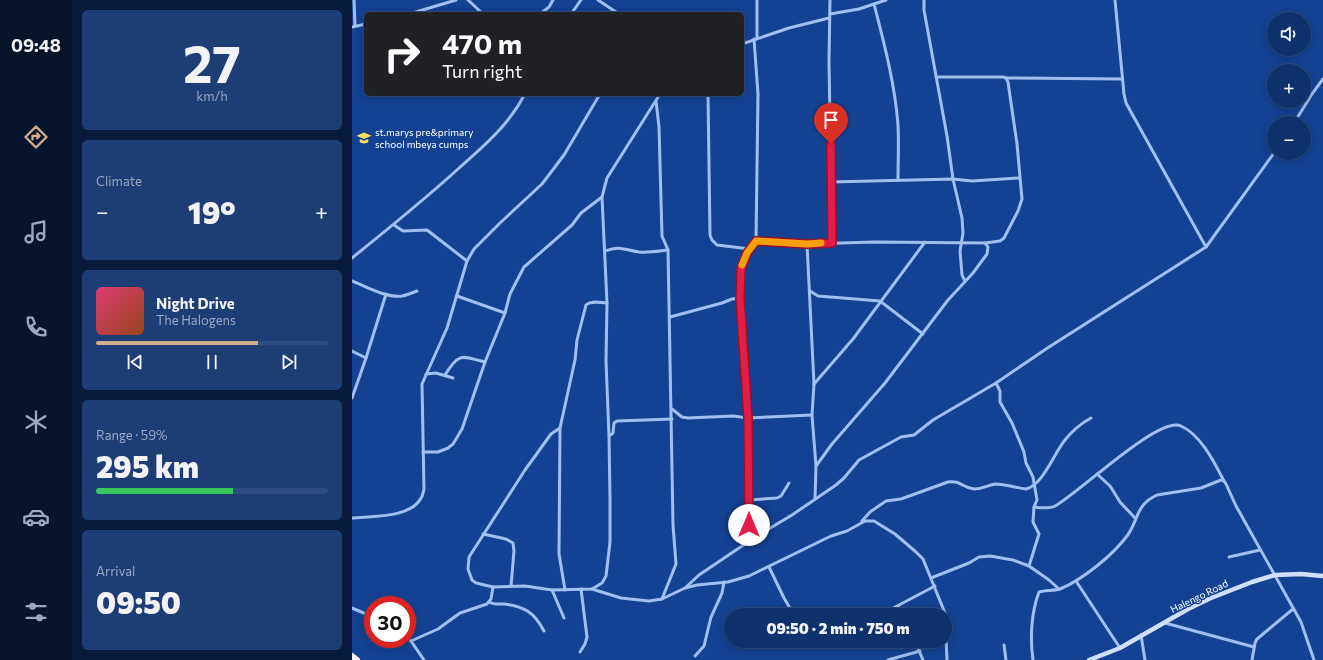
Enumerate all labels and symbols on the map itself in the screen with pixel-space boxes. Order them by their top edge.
pin [814,103,848,144]
place label: st.marys pre&primary school mbeya cumps [375,126,473,150]
school or university icon: st.marys pre&primary school mbeya cumps [356,130,372,146]
position arrow [728,504,770,546]
street label: Halengo Road [1168,577,1230,615]
speed limit sign: 30 [364,596,416,648]

